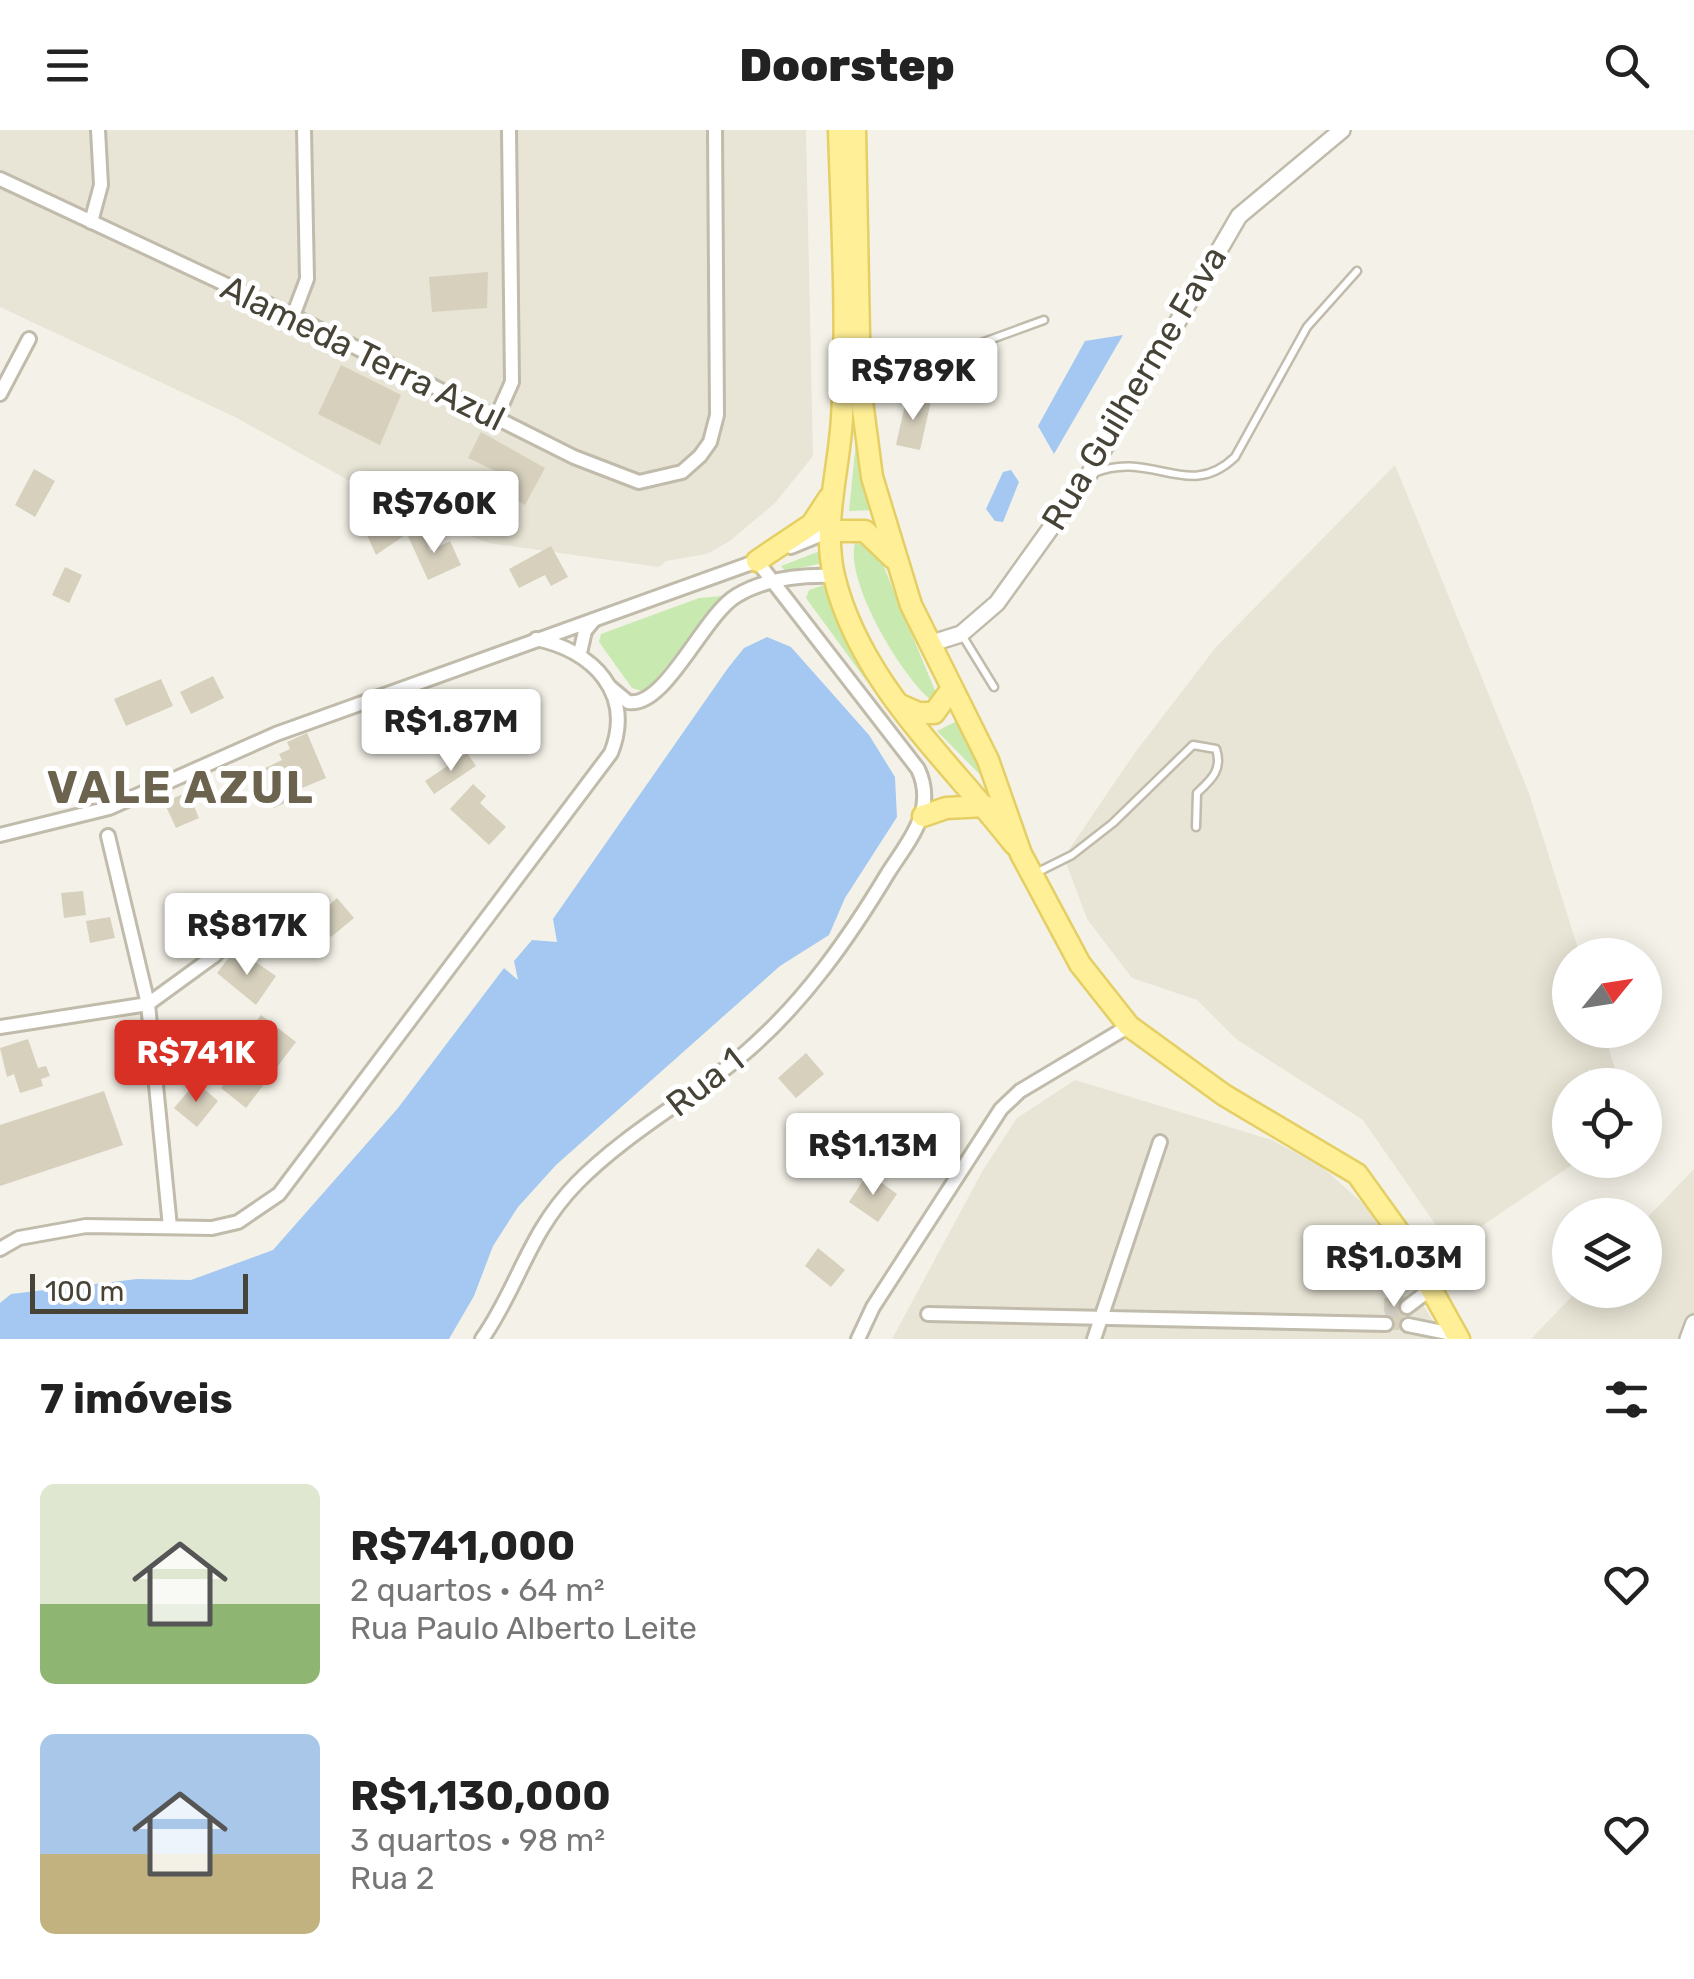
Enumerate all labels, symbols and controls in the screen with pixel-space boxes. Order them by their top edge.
icon: menu [40,38,95,93]
icon: search [1599,38,1654,93]
text: Doorstep [739,39,955,92]
street label: Rua Guilherme Fava [1033,238,1235,538]
street label: Alameda Terra Azul [214,266,512,440]
pin: R$789K [832,338,994,423]
text: R$789K [850,351,976,389]
pin: R$760K [353,471,515,556]
text: R$760K [372,484,496,522]
pin: R$1.87M [359,689,543,774]
text: R$1.87M [384,702,518,740]
district label: VALE AZUL [47,761,315,814]
pin: R$817K [166,893,328,978]
text: R$817K [187,906,307,944]
north arrow [1552,938,1662,1048]
map controls [1552,938,1662,1308]
pin: R$741K [115,1020,277,1105]
text: R$741K [137,1033,255,1071]
street label: Rua 1 [658,1039,752,1125]
button: locate [1552,1068,1662,1178]
pin: R$1.13M [781,1113,965,1198]
text: R$1.13M [808,1126,938,1164]
button: layers [1552,1198,1662,1308]
pin: R$1.03M [1302,1225,1486,1310]
text: R$1.03M [1325,1238,1463,1276]
scale bar [30,1269,248,1314]
text: 100 m [45,1275,124,1308]
icon: filters [1599,1372,1654,1427]
text: 7 imóveis [40,1374,233,1424]
text: R$741,000 [350,1521,575,1571]
icon: home [120,1524,240,1644]
icon: heart [1599,1557,1654,1612]
text: 2 quartos · 64 m² [350,1571,605,1609]
text: Rua Paulo Alberto Leite [350,1609,697,1647]
text: R$1,130,000 [350,1771,611,1821]
icon: home [120,1774,240,1894]
icon: heart [1599,1807,1654,1862]
text: 3 quartos · 98 m² [350,1821,605,1859]
text: Rua 2 [350,1859,435,1897]

